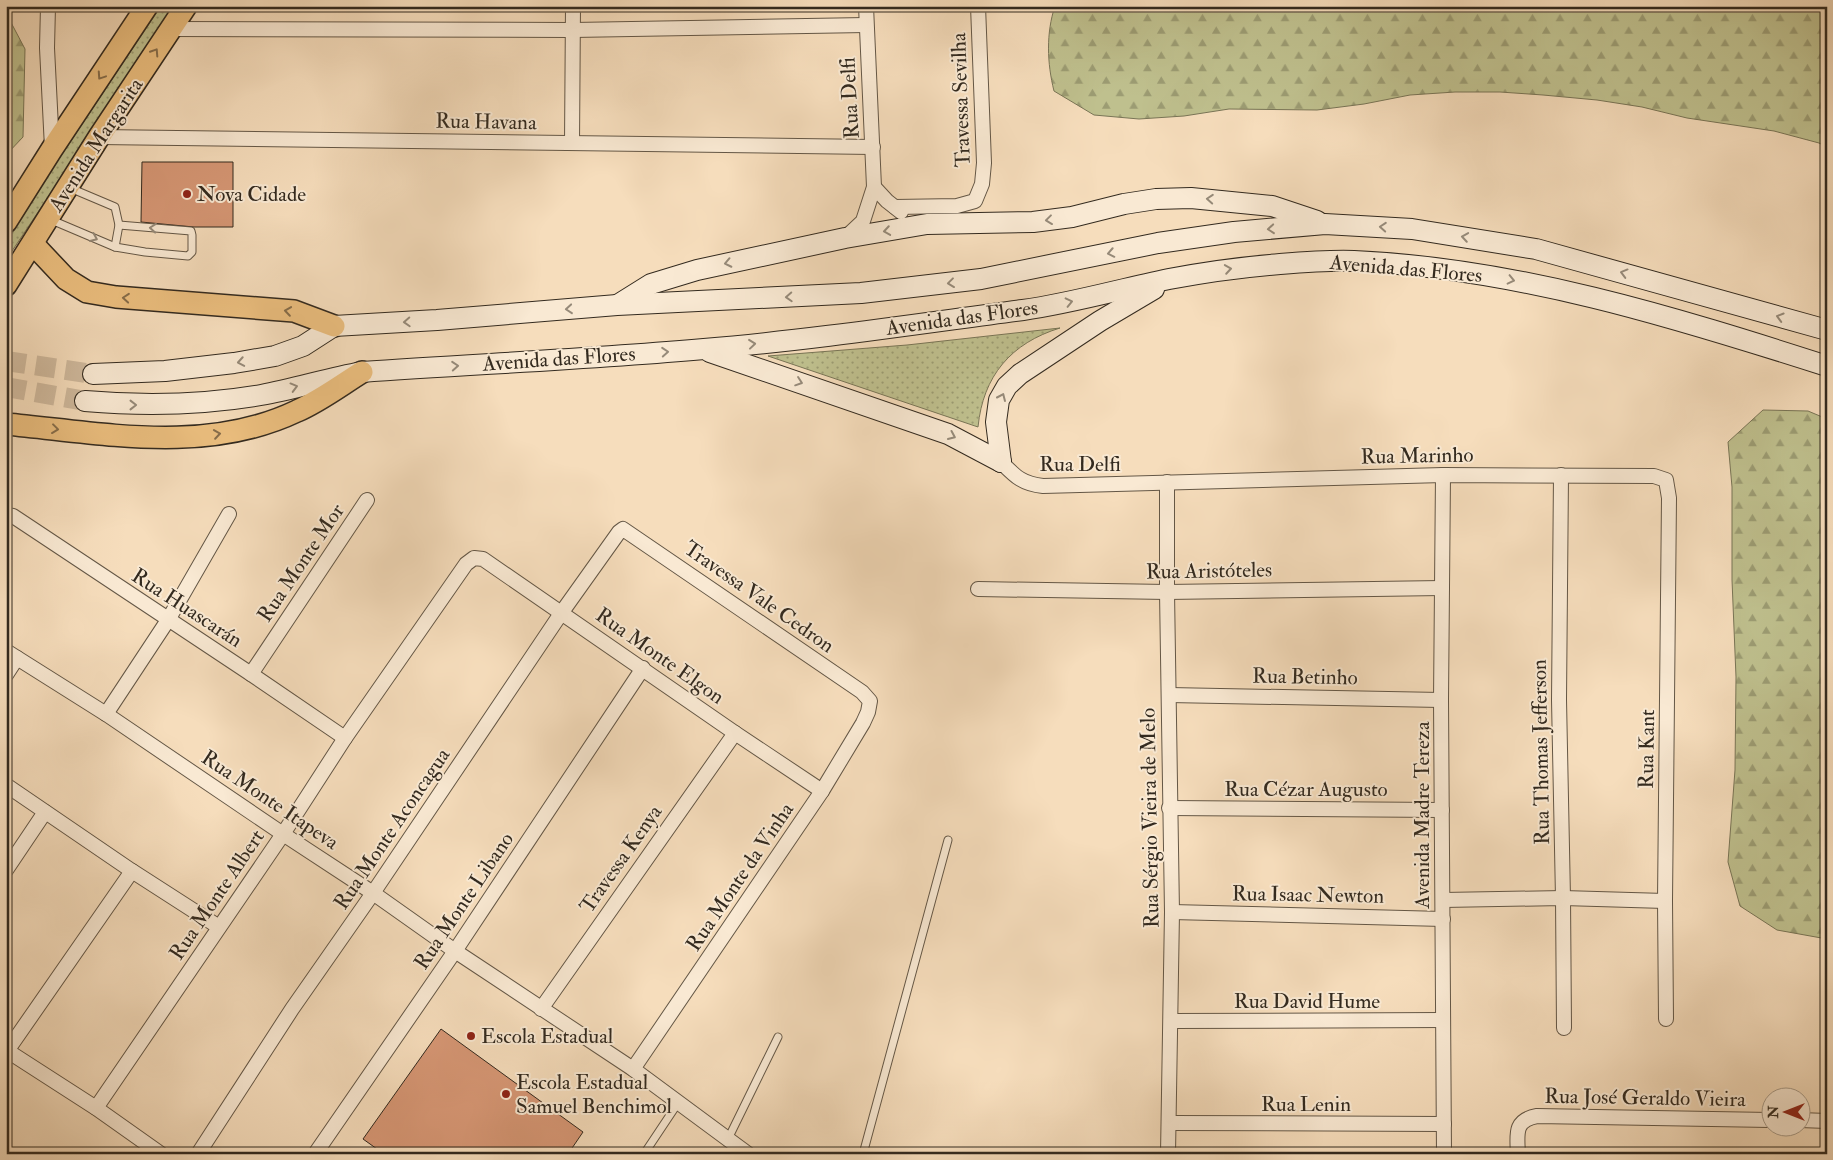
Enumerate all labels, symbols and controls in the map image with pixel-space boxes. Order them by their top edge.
street label: Travessa Sevilha [945,32,977,168]
one-way arrow [149,49,158,58]
street label: Rua Delfi [834,56,866,139]
one-way arrow [97,71,107,80]
street label: Avenida Margarita [42,73,150,218]
street label: Rua Havana [435,108,537,136]
place label: Nova Cidade [197,181,306,208]
marker: Nova Cidade [181,188,193,200]
one-way arrow [1205,194,1213,205]
one-way arrow [1045,214,1053,225]
one-way arrow [1379,222,1387,233]
one-way arrow [148,223,156,234]
one-way arrow [1267,223,1275,234]
one-way arrow [883,225,891,236]
one-way arrow [89,231,98,242]
one-way arrow [1461,232,1470,242]
one-way arrow [1106,247,1115,257]
street label: Avenida das Flores [1328,249,1483,289]
one-way arrow [724,257,733,268]
one-way arrow [1224,265,1233,275]
one-way arrow [1619,268,1628,279]
one-way arrow [1507,274,1516,285]
one-way arrow [947,277,955,288]
one-way arrow [785,291,793,302]
one-way arrow [122,292,130,303]
street label: Avenida das Flores [883,294,1040,342]
one-way arrow [1065,297,1074,308]
one-way arrow [565,304,573,315]
one-way arrow [284,306,292,317]
one-way arrow [1776,313,1784,323]
one-way arrow [403,317,411,328]
one-way arrow [748,339,756,350]
street label: Avenida das Flores [481,340,636,378]
one-way arrow [661,346,669,357]
one-way arrow [237,357,246,367]
one-way arrow [451,360,459,371]
one-way arrow [795,376,803,386]
one-way arrow [290,383,298,393]
one-way arrow [995,393,1006,402]
one-way arrow [130,400,137,410]
one-way arrow [51,423,59,434]
one-way arrow [212,430,221,440]
one-way arrow [947,430,956,440]
street label: Rua Marinho [1360,442,1474,470]
street label: Rua Delfi [1039,451,1121,478]
street label: Rua Monte Mor [251,498,351,627]
street label: Travessa Vale Cedron [678,535,840,659]
street label: Rua Aristóteles [1146,556,1272,586]
street label: Rua Huascarán [126,562,248,654]
street label: Rua Monte Elgon [590,602,730,711]
street label: Rua Thomas Jefferson [1526,659,1556,845]
street label: Rua Betinho [1252,663,1358,691]
street label: Rua Sérgio Vieira de Melo [1135,708,1165,928]
street label: Rua Kant [1633,709,1661,789]
street label: Avenida Madre Tereza [1409,721,1436,910]
street label: Rua Monte Aconcagua [328,743,456,915]
street label: Rua Monte Itapeva [196,744,344,856]
street label: Rua Cézar Augusto [1224,776,1388,803]
street label: Rua Monte da Vinha [680,797,800,957]
street label: Travessa Kenya [574,799,668,918]
street label: Rua Monte Albert [163,824,271,965]
street label: Rua Monte Libano [408,827,520,975]
street label: Rua Isaac Newton [1232,880,1385,910]
street label: Rua David Hume [1234,988,1380,1015]
place label: Escola Estadual [481,1023,614,1050]
marker: Escola Estadual [465,1030,477,1042]
place label: Escola Estadual Samuel Benchimol [516,1069,672,1120]
street label: Rua José Geraldo Vieira [1544,1083,1746,1113]
marker: Escola Estadual Samuel Benchimol [500,1088,512,1100]
north arrow [1760,1088,1810,1138]
street label: Rua Lenin [1261,1091,1351,1118]
text: N [1765,1105,1782,1119]

